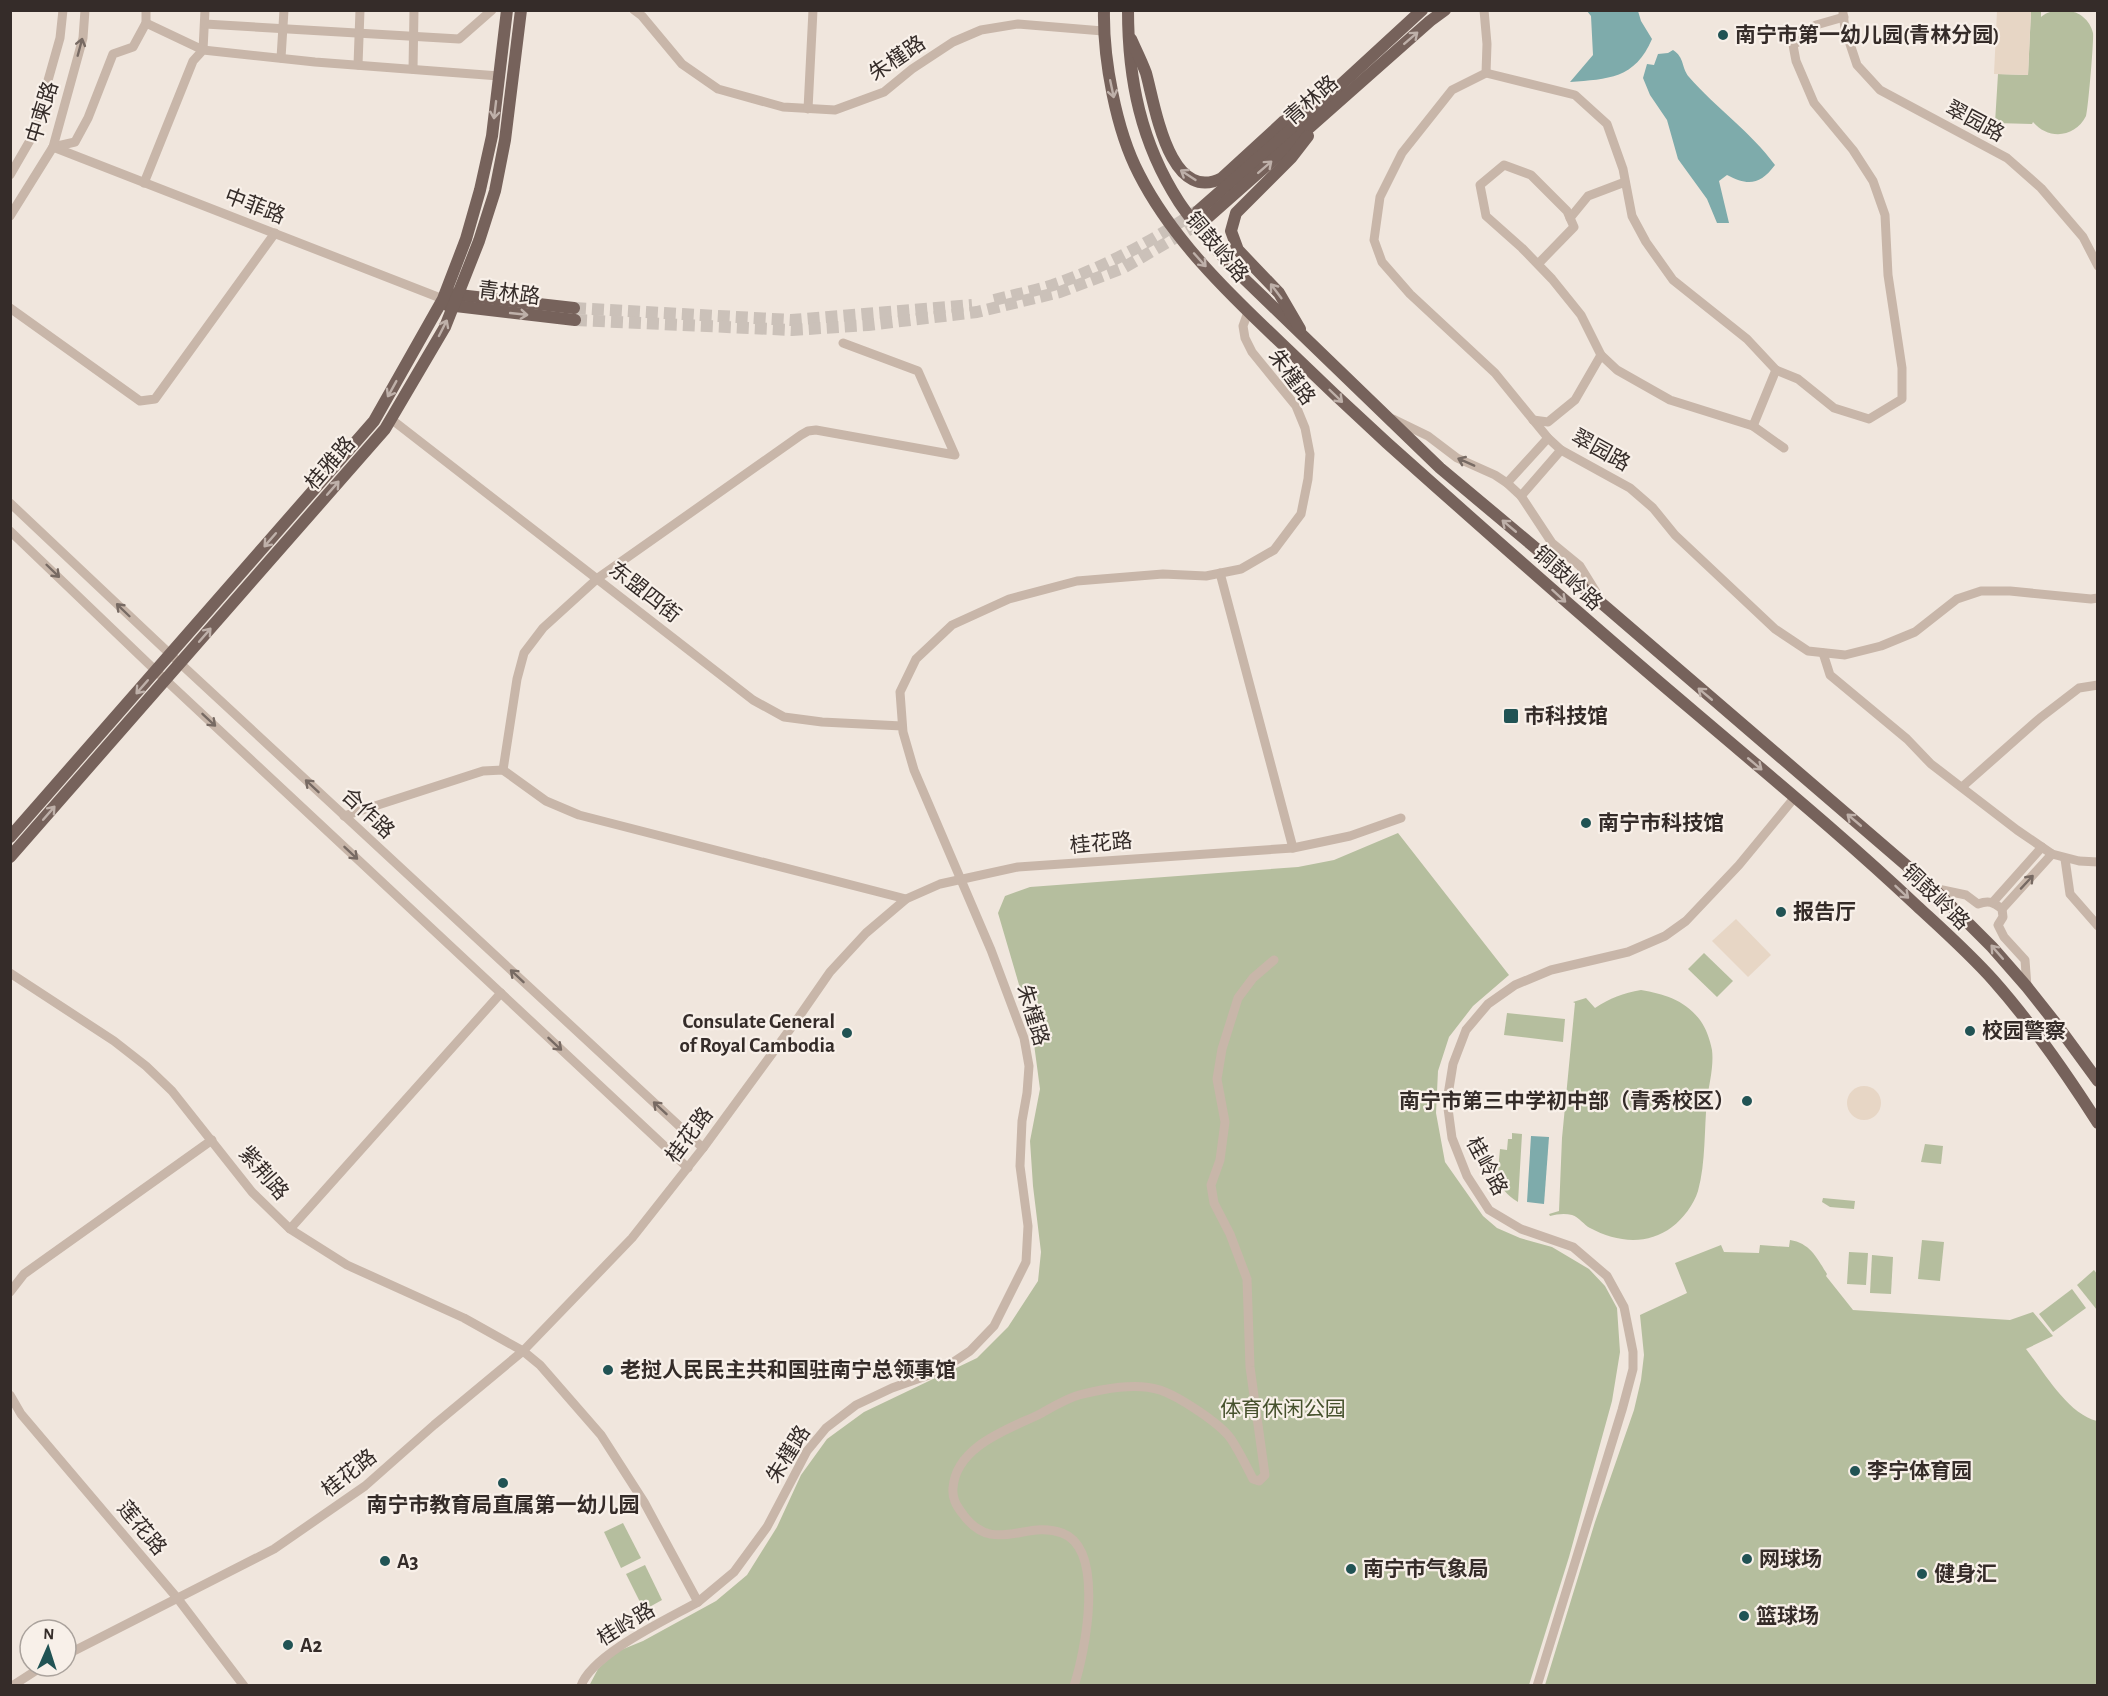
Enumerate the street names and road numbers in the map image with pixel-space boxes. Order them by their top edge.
street label: 朱槿路 [865,31,929,85]
street label: 青林路 [1280,71,1342,129]
street label: 中柬路 [22,79,62,145]
street label: 翠园路 [1942,96,2008,146]
street label: 中菲路 [222,184,288,228]
street label: 铜鼓岭路 [1182,208,1252,286]
street label: 青林路 [476,278,542,308]
street label: 朱槿路 [1265,345,1319,409]
street label: 翠园路 [1568,425,1634,475]
street label: 桂雅路 [301,432,359,494]
street label: 铜鼓岭路 [1529,542,1607,614]
street label: 东盟四街 [605,557,685,627]
street label: 合作路 [337,783,399,843]
street label: 桂花路 [1069,829,1133,857]
street label: 铜鼓岭路 [1898,860,1974,934]
street label: 朱槿路 [1013,982,1053,1048]
street label: 桂花路 [661,1103,717,1167]
street label: 桂岭路 [1462,1133,1512,1199]
street label: 紫荆路 [235,1142,293,1204]
street label: 朱槿路 [762,1421,814,1487]
street label: 桂花路 [317,1445,381,1501]
street label: 莲花路 [113,1497,171,1559]
street label: 桂岭路 [593,1598,659,1650]

